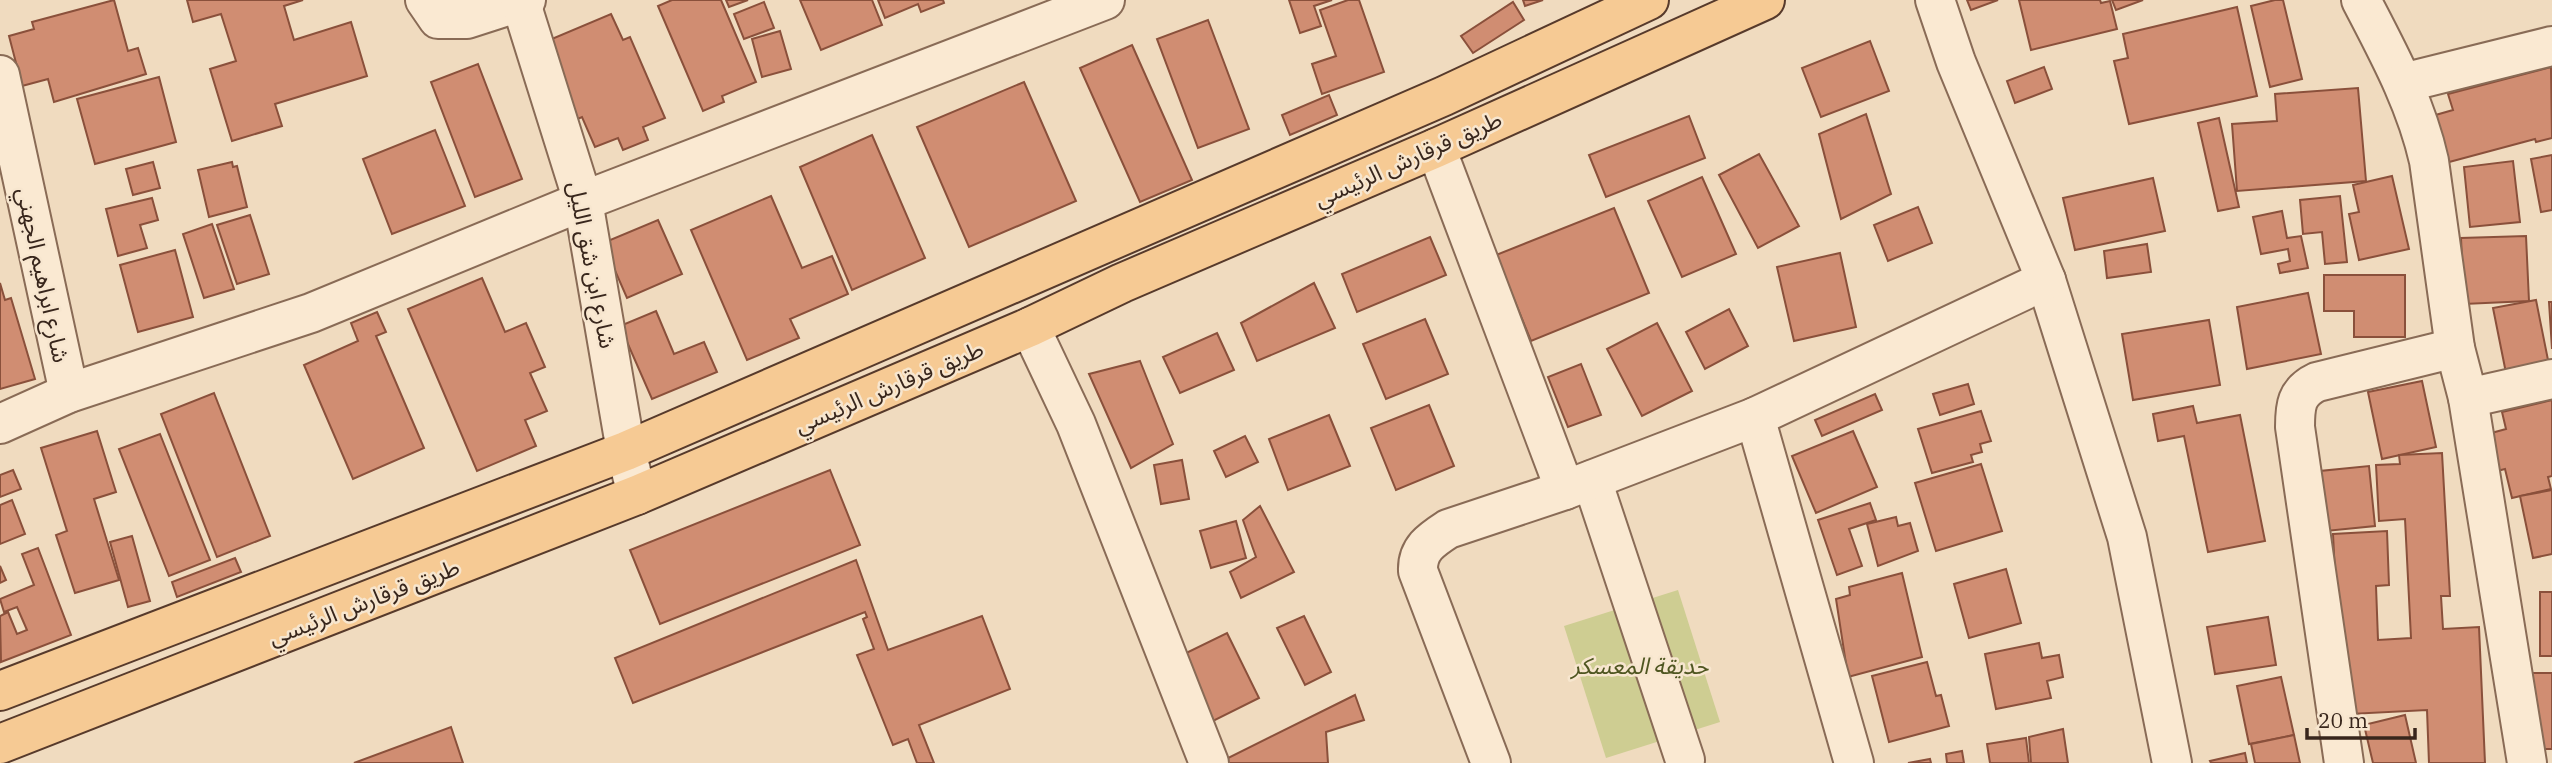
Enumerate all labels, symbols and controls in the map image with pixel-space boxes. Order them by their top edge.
street label: طريق قرقارش الرئيسي [1309,103,1508,216]
street label: شارع ابن شق الليل [559,179,624,351]
street label: شارع ابراهيم الجهني [7,184,77,366]
street label: طريق قرقارش الرئيسي [790,333,989,443]
street label: طريق قرقارش الرئيسي [264,551,465,654]
park label: حديقة المعسكر [1569,650,1709,680]
scale bar [2307,696,2416,740]
text: 20 m [2318,706,2368,734]

